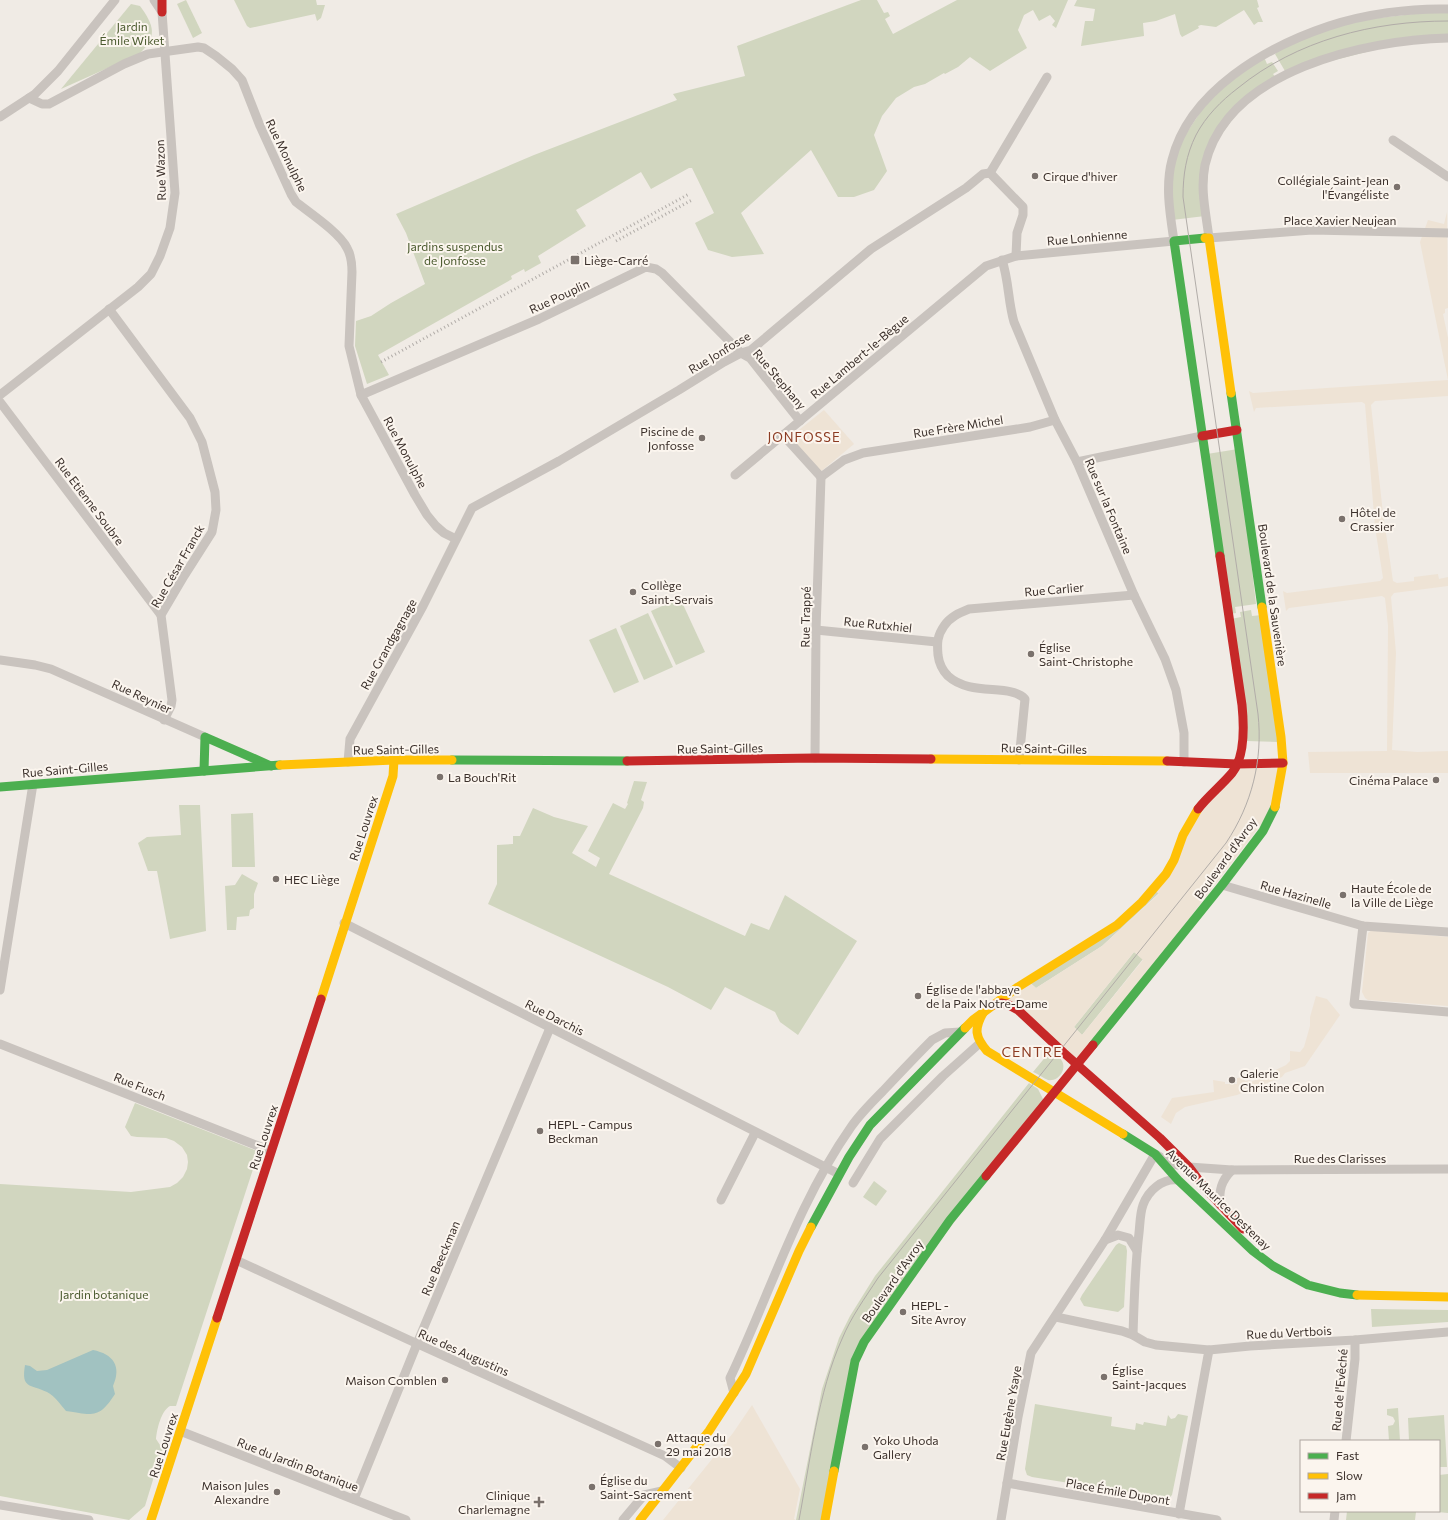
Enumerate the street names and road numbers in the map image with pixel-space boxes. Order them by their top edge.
street label: Rue Monulphe [263,116,311,194]
street label: Rue Wazon [152,139,168,201]
street label: Place Xavier Neujean [1284,213,1396,227]
street label: Rue Lonhienne [1046,227,1128,247]
street label: Rue Pouplin [527,276,591,316]
street label: Rue Lambert-le-Bègue [807,311,911,401]
street label: Rue Jonfosse [686,328,753,377]
street label: Rue Stephany [751,346,809,412]
street label: Rue Frère Michel [912,412,1004,440]
street label: Rue Monulphe [381,414,431,490]
street label: Rue Etienne Soubre [53,454,127,548]
street label: Rue sur la Fontaine [1083,456,1135,556]
street label: Rue César Franck [148,522,207,610]
street label: Boulevard de la Sauvenière [1256,523,1290,667]
street label: Rue Carlier [1024,579,1085,599]
street label: Rue Trappé [797,586,813,648]
street label: Rue Grandgagnage [357,596,419,692]
street label: Rue Rutxhiel [843,613,913,635]
street label: Rue Reynier [110,676,174,716]
street label: Rue Saint-Gilles [677,740,763,756]
street label: Rue Saint-Gilles [1001,740,1087,756]
street label: Rue Saint-Gilles [353,741,439,757]
street label: Rue Saint-Gilles [21,758,109,780]
street label: Rue Louvrex [346,793,380,862]
street label: Boulevard d'Avroy [1191,814,1259,902]
street label: Rue Hazinelle [1259,877,1333,911]
street label: Rue Darchis [523,996,587,1038]
street label: Rue Fusch [112,1069,168,1103]
street label: Rue Louvrex [246,1102,280,1171]
street label: Avenue Maurice Destenay [1164,1145,1274,1253]
street label: Rue des Clarisses [1294,1151,1386,1165]
street label: Rue Beeckman [418,1219,462,1297]
street label: Boulevard d'Avroy [858,1237,926,1325]
street label: Rue du Vertbois [1246,1323,1332,1341]
street label: Rue des Augustins [416,1326,512,1378]
street label: Rue de l'Evêché [1328,1348,1350,1432]
street label: Rue Eugène Ysaye [993,1365,1023,1461]
street label: Rue Louvrex [146,1410,180,1479]
street label: Rue du Jardin Botanique [235,1434,361,1495]
street label: Place Émile Dupont [1065,1475,1171,1507]

